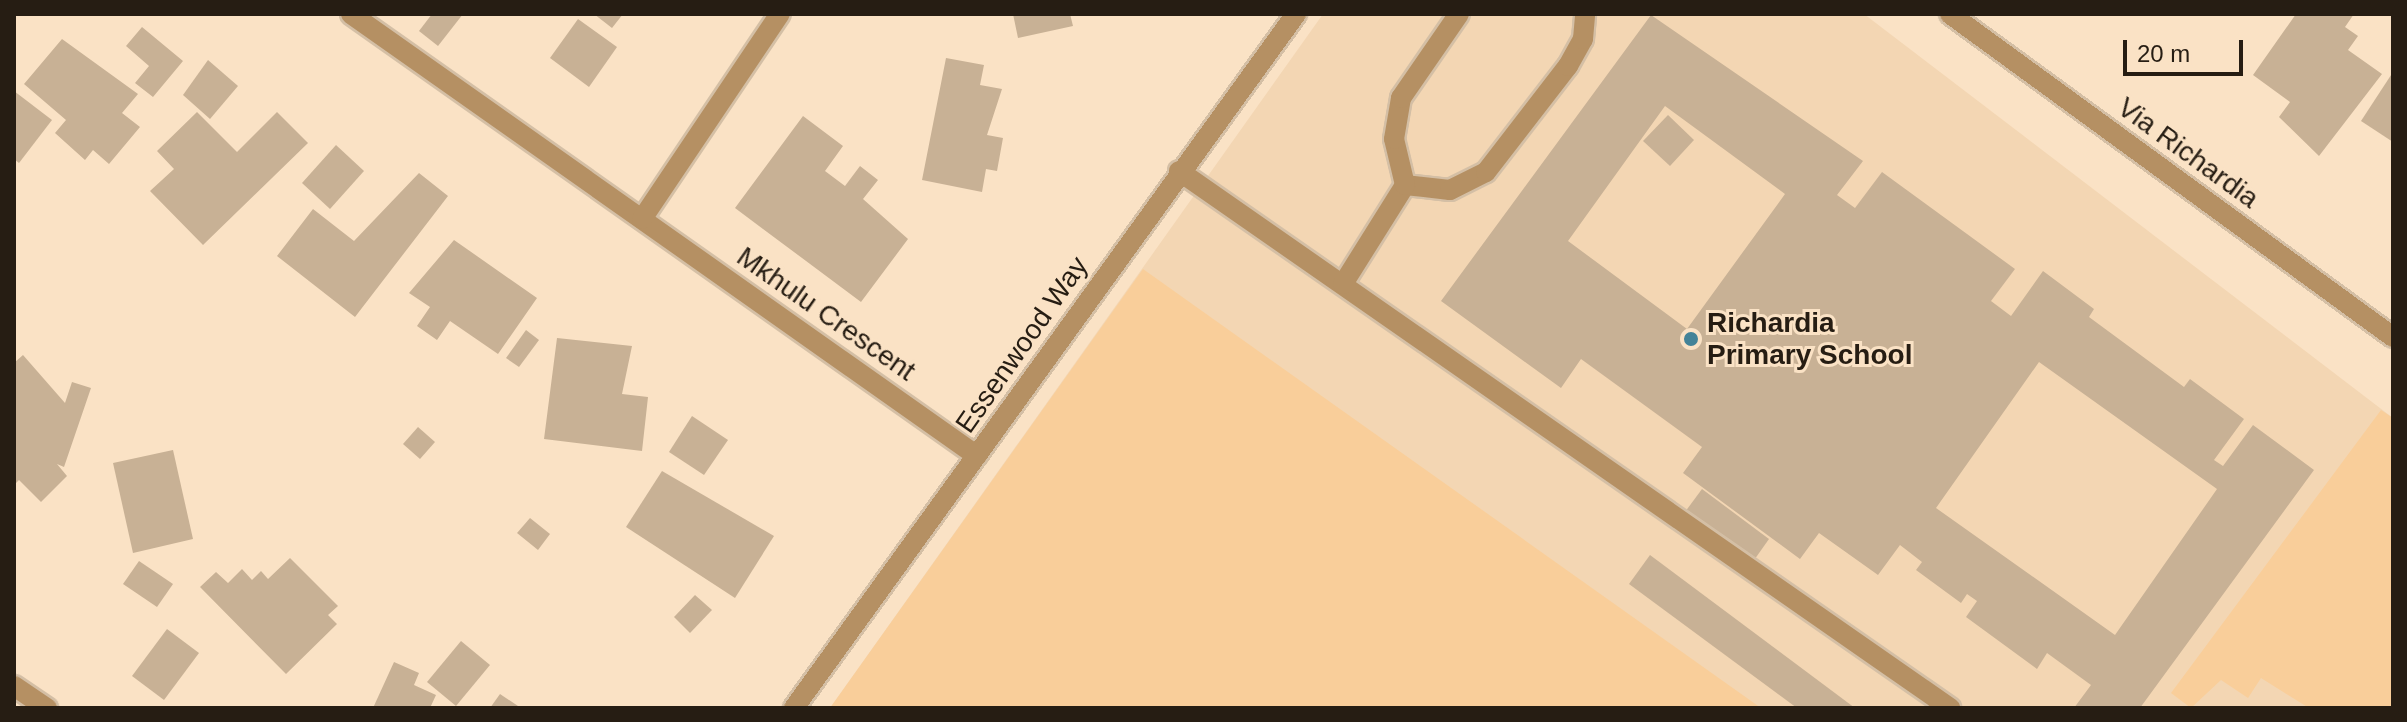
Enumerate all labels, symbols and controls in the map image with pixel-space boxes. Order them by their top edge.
scale bar [2127,24,2247,74]
text: 20 m [2137,40,2190,67]
street label: Via Richardia [2111,91,2265,215]
street label: Mkhulu Crescent [730,240,922,388]
street label: Essenwood Way [949,250,1095,440]
place label: Richardia Primary School [1707,306,1912,372]
marker: Richardia Primary School [1682,330,1700,348]

